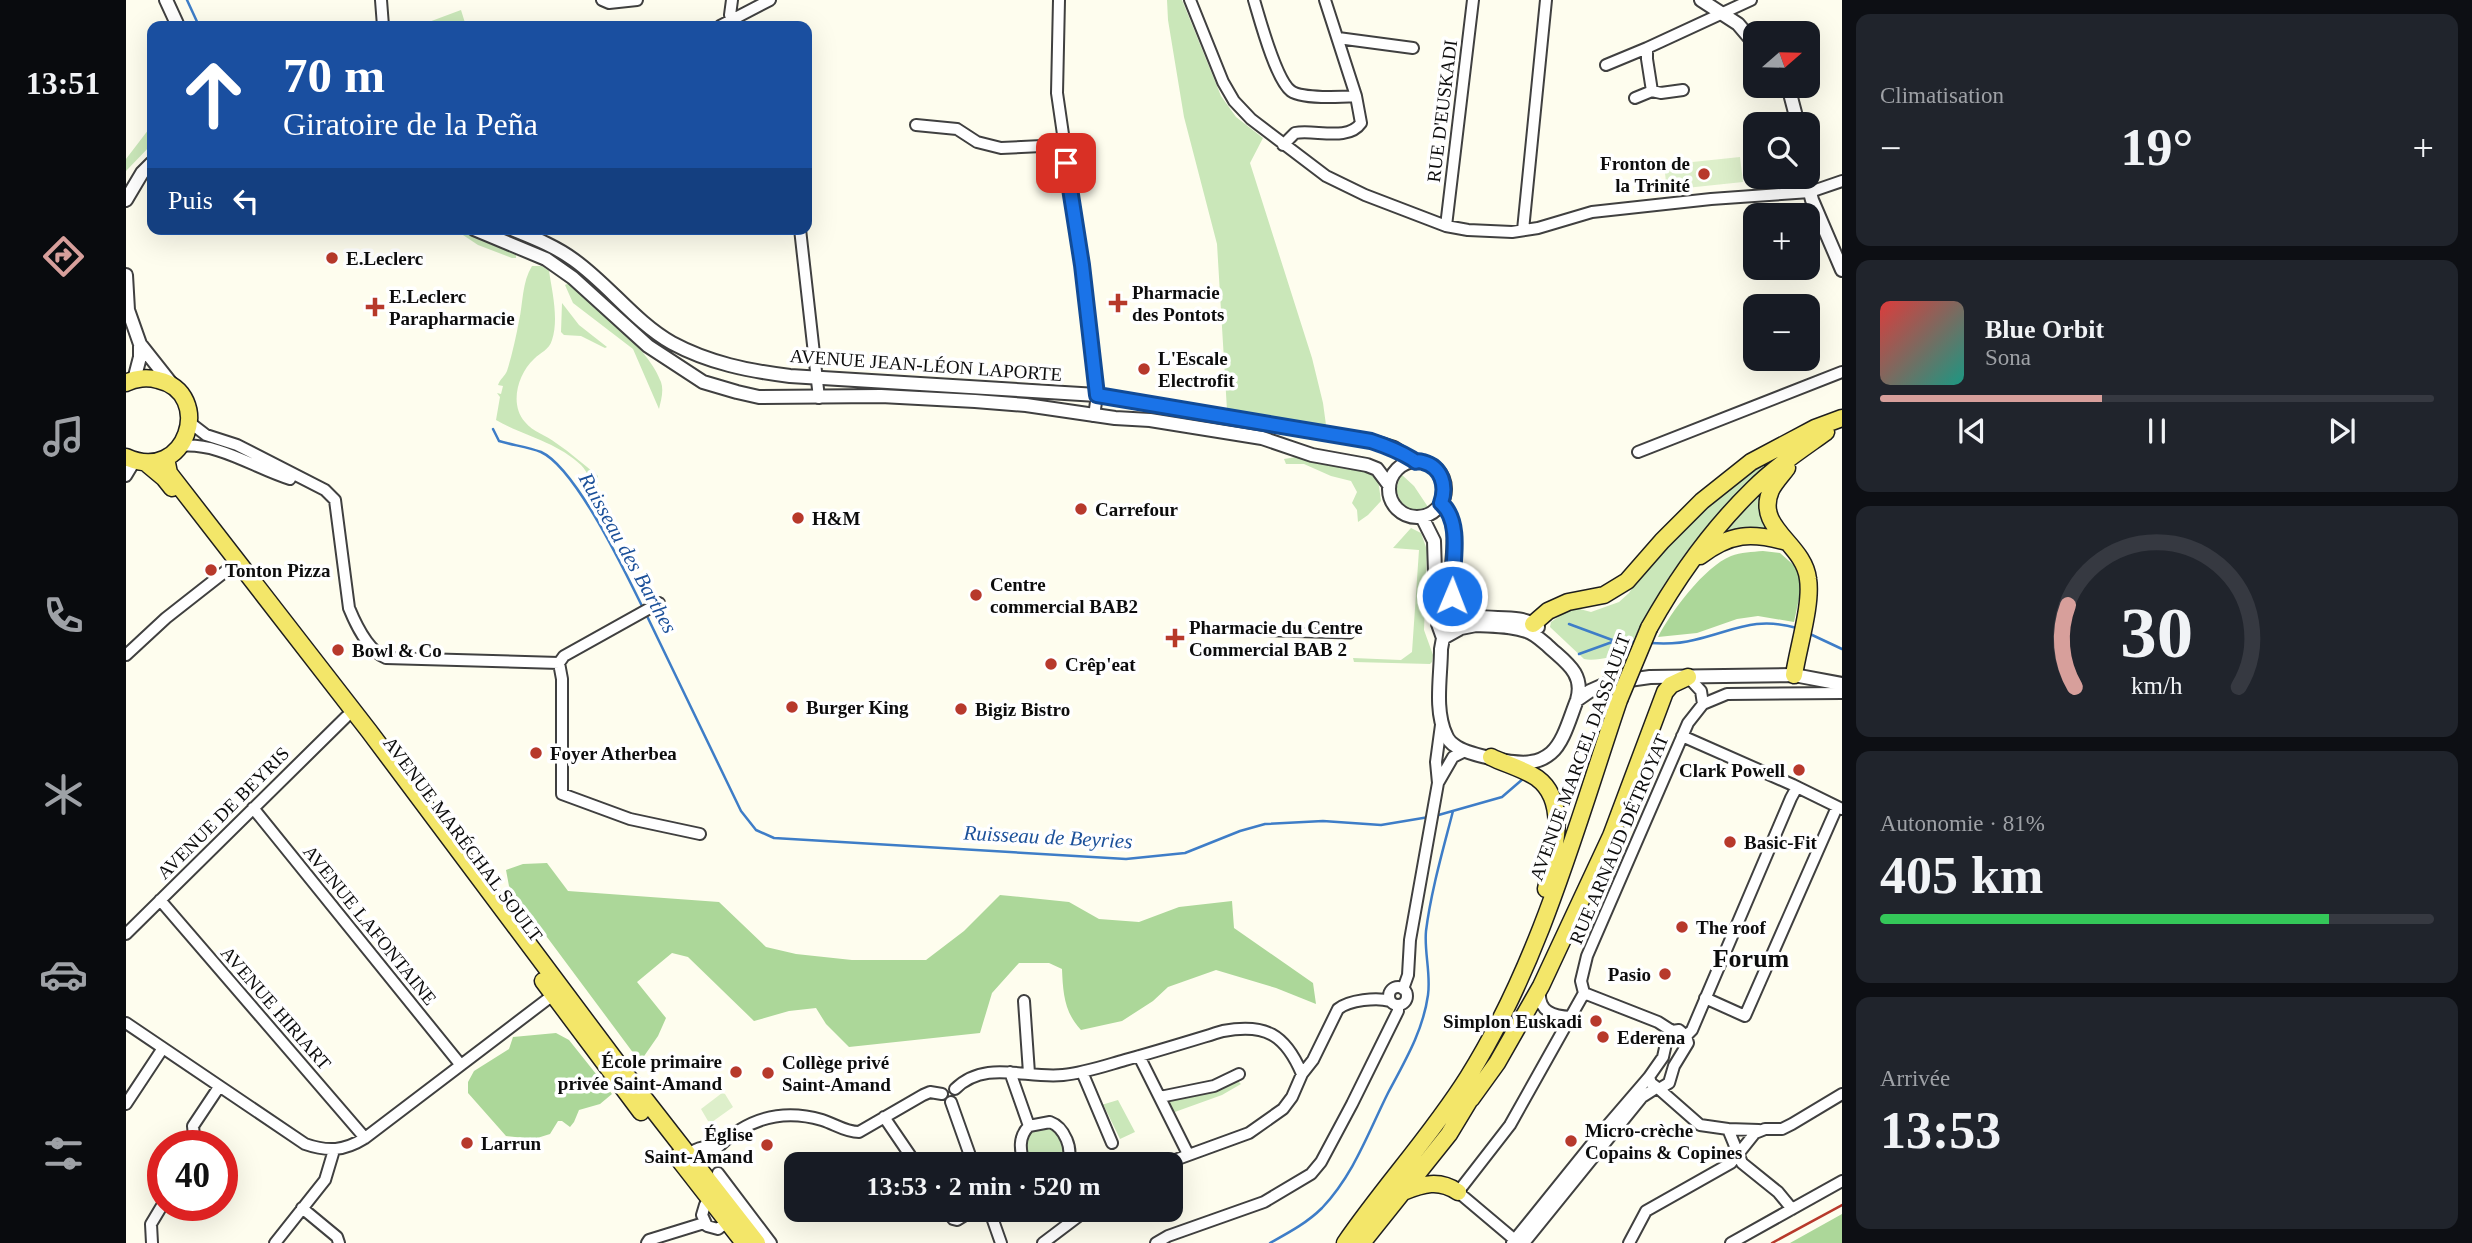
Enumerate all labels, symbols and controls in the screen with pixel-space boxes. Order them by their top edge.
north arrow [1743,21,1820,98]
map controls [1743,21,1820,371]
street label: RUE D'EUSKADI [1423,39,1461,183]
text: 70 m [283,48,385,103]
icon: ahead [168,49,259,140]
text: 13:51 [26,65,100,101]
text: Climatisation [1880,83,2004,108]
text: Giratoire de la Peña [283,106,538,142]
button: search [1743,112,1820,189]
text: 19° [2121,119,2193,176]
text: − [1880,127,1901,169]
text: + [2413,127,2434,169]
pin [1036,133,1096,193]
icon: arrive [1047,144,1085,182]
place label: Fronton de la Trinité [1600,153,1690,196]
marker: Fronton de la Trinité [1696,166,1712,182]
icon: left [227,182,265,220]
text: Puis [168,186,213,215]
button: + [1743,203,1820,280]
icon: directions [39,232,88,281]
place label: E.Leclerc [346,248,423,269]
marker: E.Leclerc [324,250,340,266]
place label: Pharmacie des Pontots [1132,282,1224,325]
place label: E.Leclerc Parapharmacie [389,286,515,329]
button: − [1743,294,1820,371]
marker: Pharmacie des Pontots [1110,295,1126,311]
marker: E.Leclerc Parapharmacie [367,299,383,315]
text: Blue Orbit [1985,315,2104,344]
street label: AVENUE JEAN-LÉON LAPORTE [789,345,1063,385]
text: Sona [1985,345,2031,370]
place label: L'Escale Electrofit [1158,348,1235,391]
marker: L'Escale Electrofit [1136,361,1152,377]
icon: music [39,412,88,461]
icon: previous [1953,412,1991,450]
icon: pause [2138,412,2176,450]
icon: next [2323,412,2361,450]
water label: Ruisseau des Barthes [573,468,682,637]
place label: Carrefour [1095,499,1179,520]
marker: Carrefour [1073,501,1089,517]
place label: H&M [812,508,861,529]
marker: H&M [790,510,806,526]
position arrow [1415,559,1489,633]
place label: Tonton Pizza [225,560,331,581]
marker: Tonton Pizza [203,562,219,578]
place label: Centre commercial BAB2 [990,574,1138,617]
marker: Centre commercial BAB2 [968,587,984,603]
icon: phone [39,591,88,640]
text: 30 [2121,593,2193,674]
place label: Pharmacie du Centre Commercial BAB 2 [1189,617,1363,660]
marker: Pharmacie du Centre Commercial BAB 2 [1167,630,1183,646]
street label: AVENUE MARCEL DASSAULT [1525,630,1635,883]
place label: Bowl & Co [352,640,442,661]
marker: Bowl & Co [330,642,346,658]
place label: Crêp'eat [1065,654,1136,675]
marker: Crêp'eat [1043,656,1059,672]
text: km/h [2131,672,2183,699]
place label: Burger King [806,697,909,718]
marker: Burger King [784,699,800,715]
place label: Bigiz Bistro [975,699,1070,720]
marker: Bigiz Bistro [953,701,969,717]
street label: RUE ARNAUD DÉTROYAT [1565,731,1673,947]
street label: AVENUE MARÉCHAL SOULT [379,733,547,946]
street label: AVENUE DE BEYRIS [153,743,293,883]
place label: Foyer Atherbea [550,743,677,764]
marker: Foyer Atherbea [528,745,544,761]
place label: Clark Powell [1679,760,1785,781]
marker: Clark Powell [1791,762,1807,778]
icon: climate [39,770,88,819]
text: Autonomie · 81% [1880,811,2045,836]
water label: Ruisseau de Beyries [962,821,1133,853]
place label: Basic-Fit [1744,832,1817,853]
marker: Basic-Fit [1722,834,1738,850]
street label: AVENUE LAFONTAINE [299,841,441,1009]
text: 405 km [1880,847,2043,904]
place label: The roof [1696,917,1767,938]
marker: The roof [1674,919,1690,935]
street label: AVENUE HIRIART [217,942,335,1074]
district label: Forum [1713,944,1790,973]
icon: car [39,950,88,999]
place label: Pasio [1608,964,1651,985]
marker: Pasio [1657,966,1673,982]
place label: Simplon Euskadi [1443,1011,1582,1032]
marker: Simplon Euskadi [1588,1013,1604,1029]
place label: Ederena [1617,1027,1686,1048]
marker: Ederena [1595,1029,1611,1045]
place label: École primaire privée Saint-Amand [558,1051,722,1094]
place label: Collège privé Saint-Amand [782,1052,891,1095]
marker: École primaire privée Saint-Amand [728,1064,744,1080]
marker: Collège privé Saint-Amand [760,1065,776,1081]
text: Arrivée [1880,1066,1950,1091]
text: 13:53 [1880,1102,2001,1159]
place label: Micro-crèche Copains & Copines [1585,1120,1742,1163]
place label: Église Saint-Amand [644,1124,753,1167]
icon: filters [39,1129,88,1178]
speed limit sign: 40 [147,1130,238,1221]
place label: Larrun [481,1133,542,1154]
marker: Micro-crèche Copains & Copines [1563,1133,1579,1149]
marker: Larrun [459,1135,475,1151]
marker: Église Saint-Amand [759,1137,775,1153]
text: 13:53 · 2 min · 520 m [867,1172,1101,1201]

